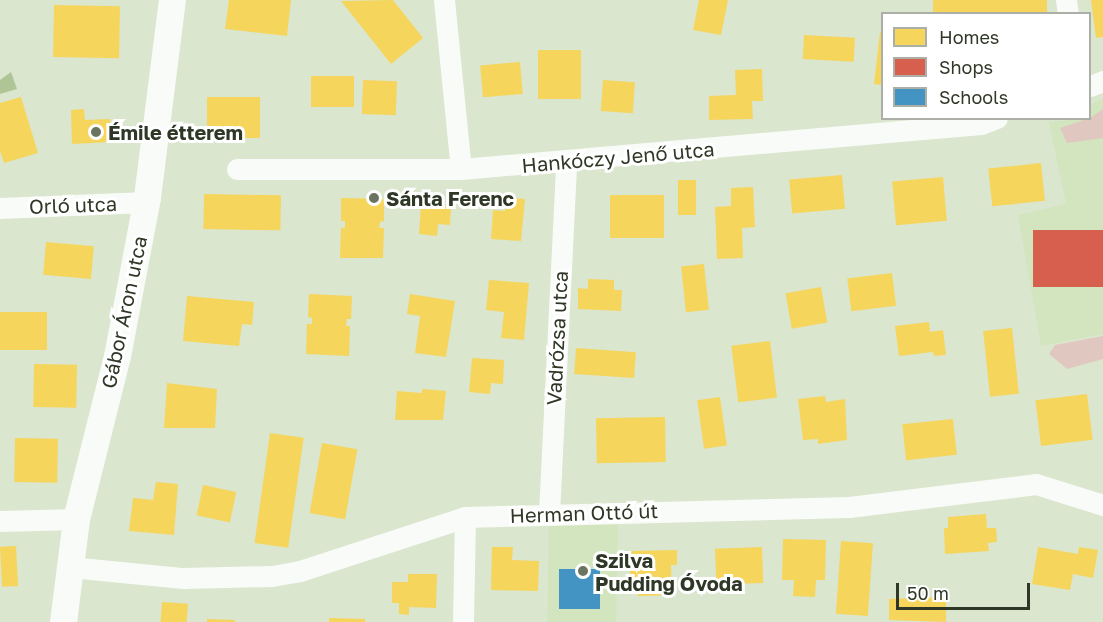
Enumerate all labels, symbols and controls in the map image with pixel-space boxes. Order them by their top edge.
legend [881,12,1091,120]
text: Homes [939,26,999,48]
text: Shops [939,56,993,78]
text: Schools [939,86,1008,108]
place label: Émile étterem [108,120,243,144]
marker: Émile étterem [89,125,103,139]
street label: Hankóczy Jenő utca [521,137,715,177]
place label: Sánta Ferenc [386,186,514,210]
street label: Orló utca [29,191,117,219]
marker: Sánta Ferenc [367,191,381,205]
street label: Gábor Áron utca [96,234,152,390]
street label: Vadrózsa utca [541,270,573,406]
street label: Herman Ottó út [509,498,659,528]
place label: Szilva Pudding Óvoda [595,548,743,595]
marker: Szilva Pudding Óvoda [576,564,590,578]
scale bar [899,571,1032,609]
text: 50 m [907,582,949,604]

